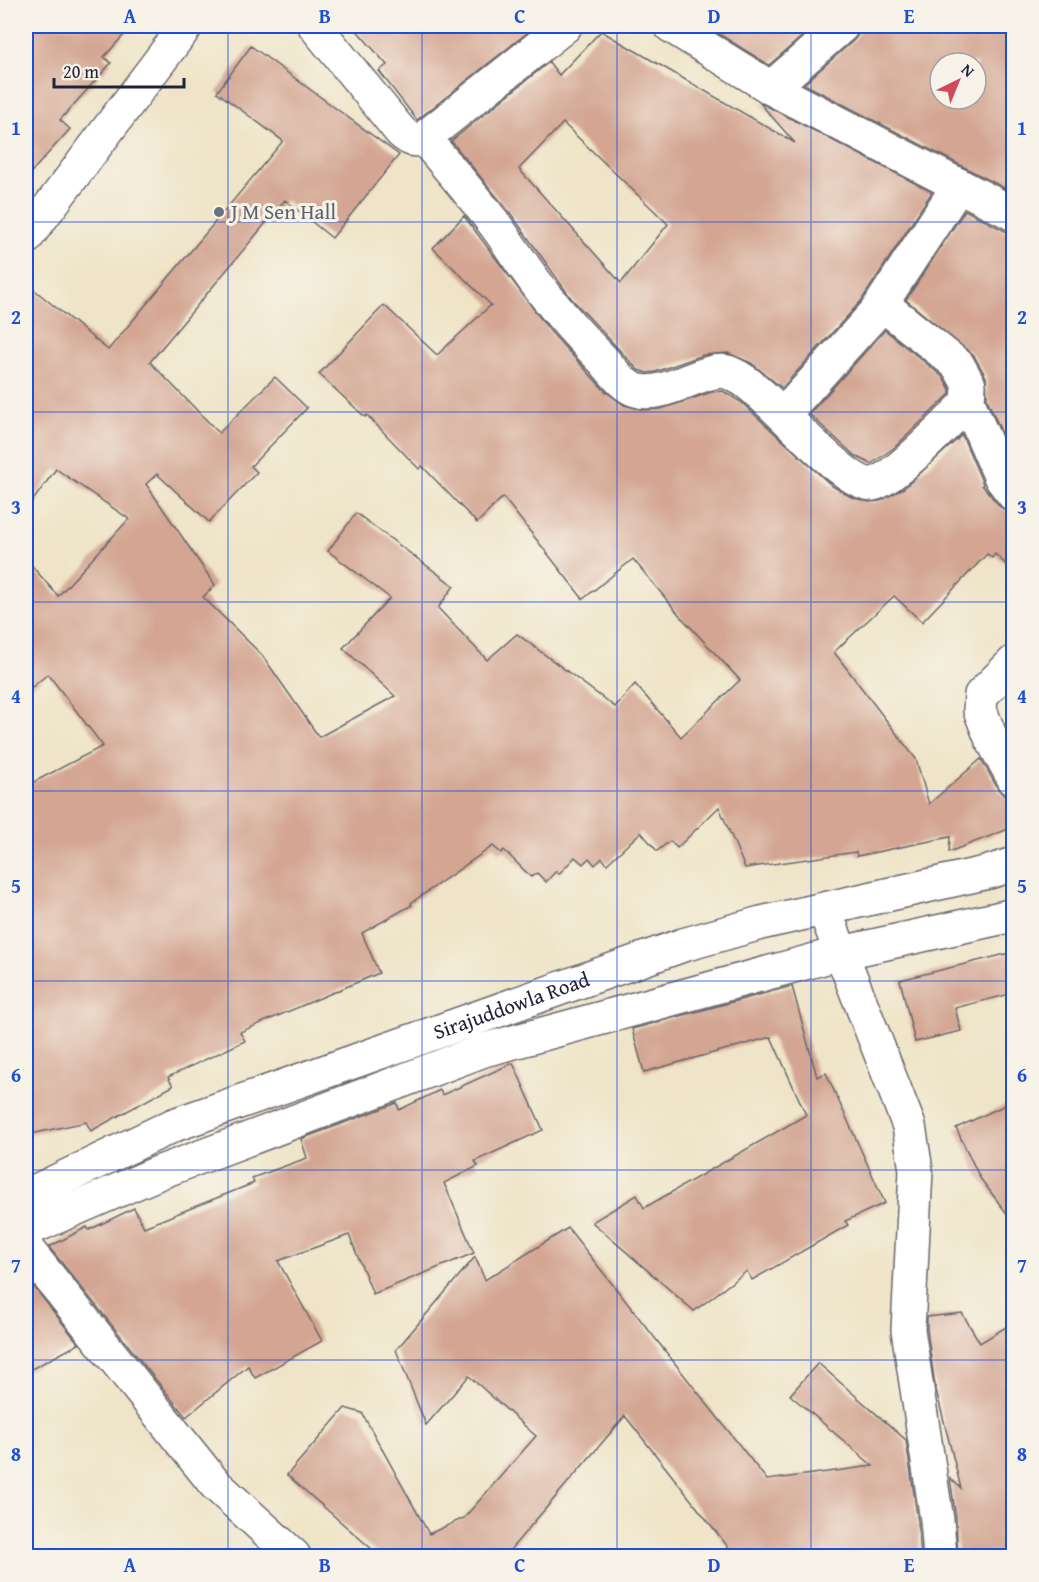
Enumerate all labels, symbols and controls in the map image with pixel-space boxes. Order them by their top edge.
text: A [124,1,137,30]
text: B [319,1,331,30]
text: C [514,1,526,30]
text: D [707,1,721,30]
text: E [904,1,915,30]
scale bar [54,51,184,89]
north arrow [928,51,988,111]
text: 20 m [63,58,99,85]
text: N [956,58,981,83]
text: 1 [11,113,21,142]
text: 1 [1017,113,1027,142]
place label: J M Sen Hall [228,196,336,227]
marker: J M Sen Hall [212,205,226,219]
text: 2 [11,302,21,331]
text: 2 [1017,302,1027,331]
text: 3 [11,492,21,521]
text: 3 [1017,492,1027,521]
text: 4 [11,681,21,710]
text: 4 [1017,681,1027,710]
text: 5 [11,871,21,900]
text: 5 [1017,871,1027,900]
street label: Sirajuddowla Road [429,963,594,1047]
text: 6 [11,1060,21,1089]
text: 6 [1017,1060,1027,1089]
text: 7 [11,1250,21,1279]
text: 7 [1017,1250,1027,1279]
text: 8 [11,1439,21,1468]
text: 8 [1017,1439,1027,1468]
text: A [124,1550,137,1579]
text: B [319,1550,331,1579]
text: C [514,1550,526,1579]
text: D [707,1550,721,1579]
text: E [904,1550,915,1579]

